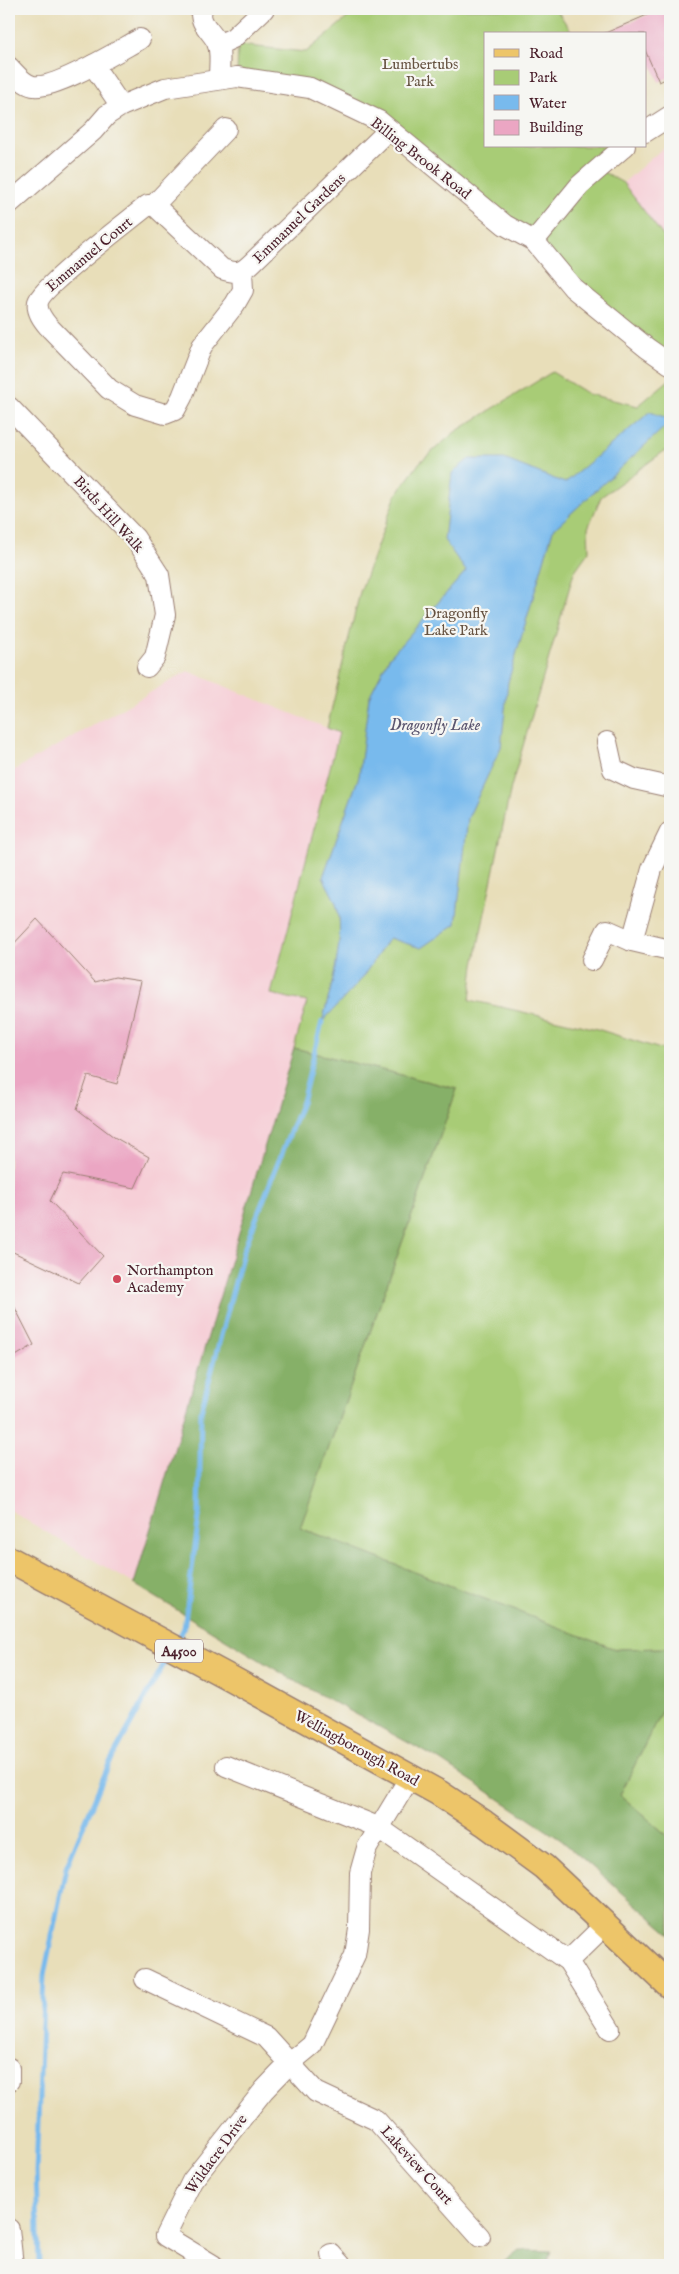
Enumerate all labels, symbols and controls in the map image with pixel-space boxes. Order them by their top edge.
legend [484,32,646,148]
text: Road [529,44,564,63]
park label: Lumbertubs Park [382,55,458,91]
text: Park [529,68,559,87]
text: Water [529,94,567,113]
street label: Billing Brook Road [367,113,476,204]
text: Building [529,118,584,137]
street label: Emmanuel Gardens [249,169,350,268]
street label: Emmanuel Court [42,213,136,296]
street label: Birds Hill Walk [69,472,149,557]
park label: Dragonfly Lake Park [424,604,489,640]
water label: Dragonfly Lake [390,716,481,736]
place label: Northampton Academy [126,1261,214,1297]
marker: Northampton Academy [111,1273,123,1285]
road number: A4500 [155,1640,203,1662]
street label: Wellingborough Road [291,1706,423,1791]
street label: Wildacre Drive [181,2111,252,2198]
street label: Lakeview Court [376,2122,457,2209]

